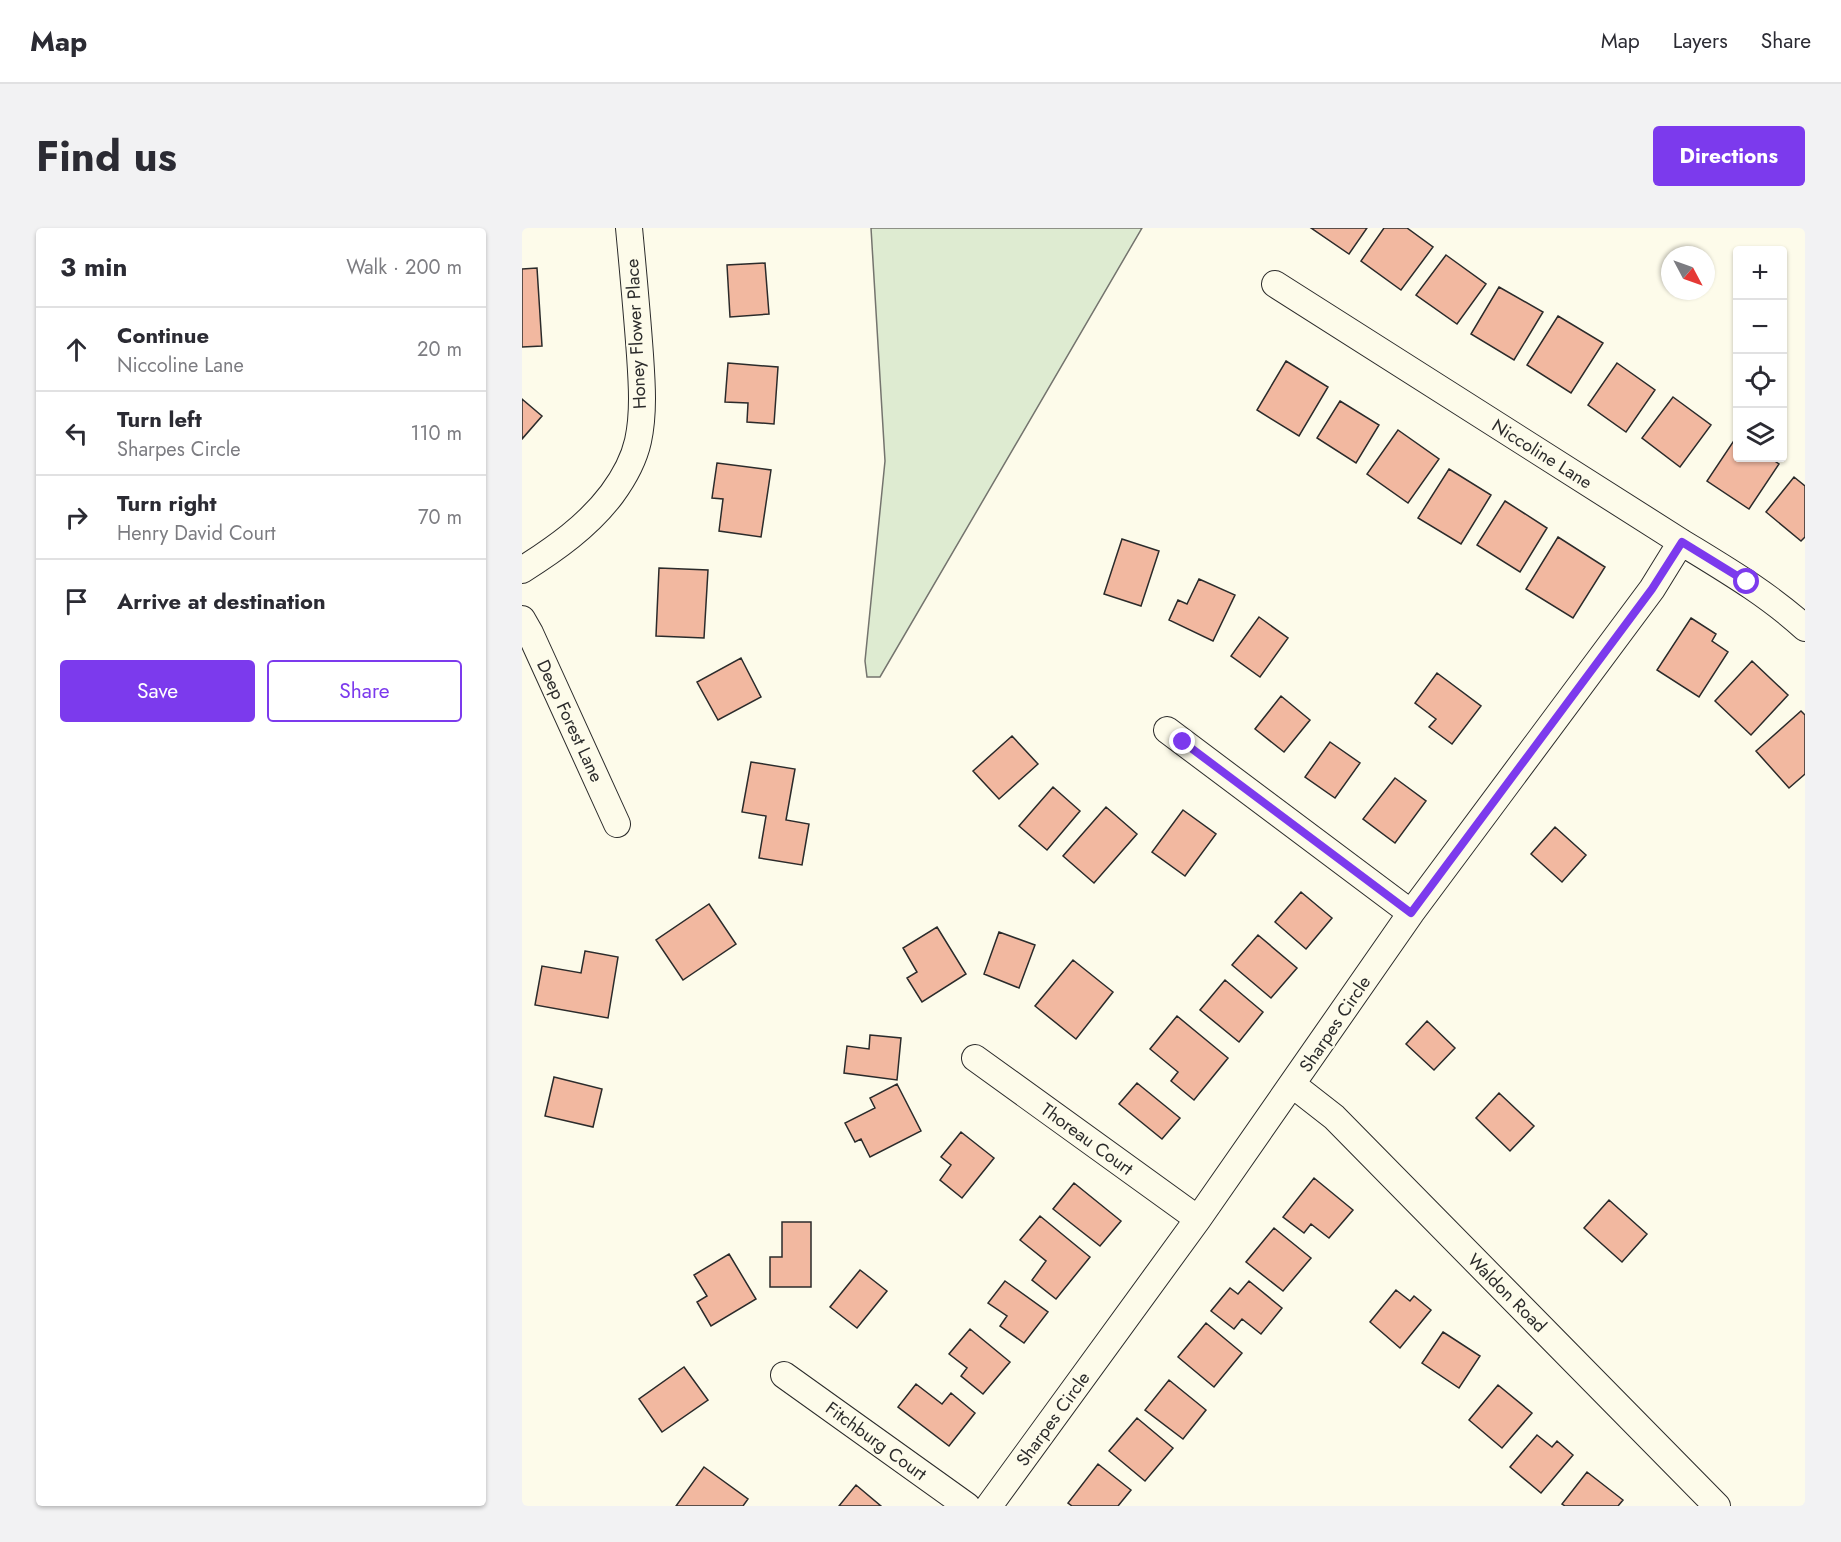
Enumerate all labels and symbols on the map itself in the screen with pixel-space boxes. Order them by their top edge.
north arrow [1661,246,1715,300]
street label: Honey Flower Place [619,258,653,410]
street label: Niccoline Lane [1487,413,1597,495]
route start [1733,568,1759,594]
street label: Deep Forest Lane [530,656,610,786]
route end [1169,728,1195,754]
street label: Sharpes Circle [1293,971,1377,1077]
street label: Thoreau Court [1035,1097,1139,1182]
street label: Waldon Road [1462,1248,1552,1338]
street label: Sharpes Circle [1010,1366,1096,1472]
street label: Fitchburg Court [820,1395,932,1487]

